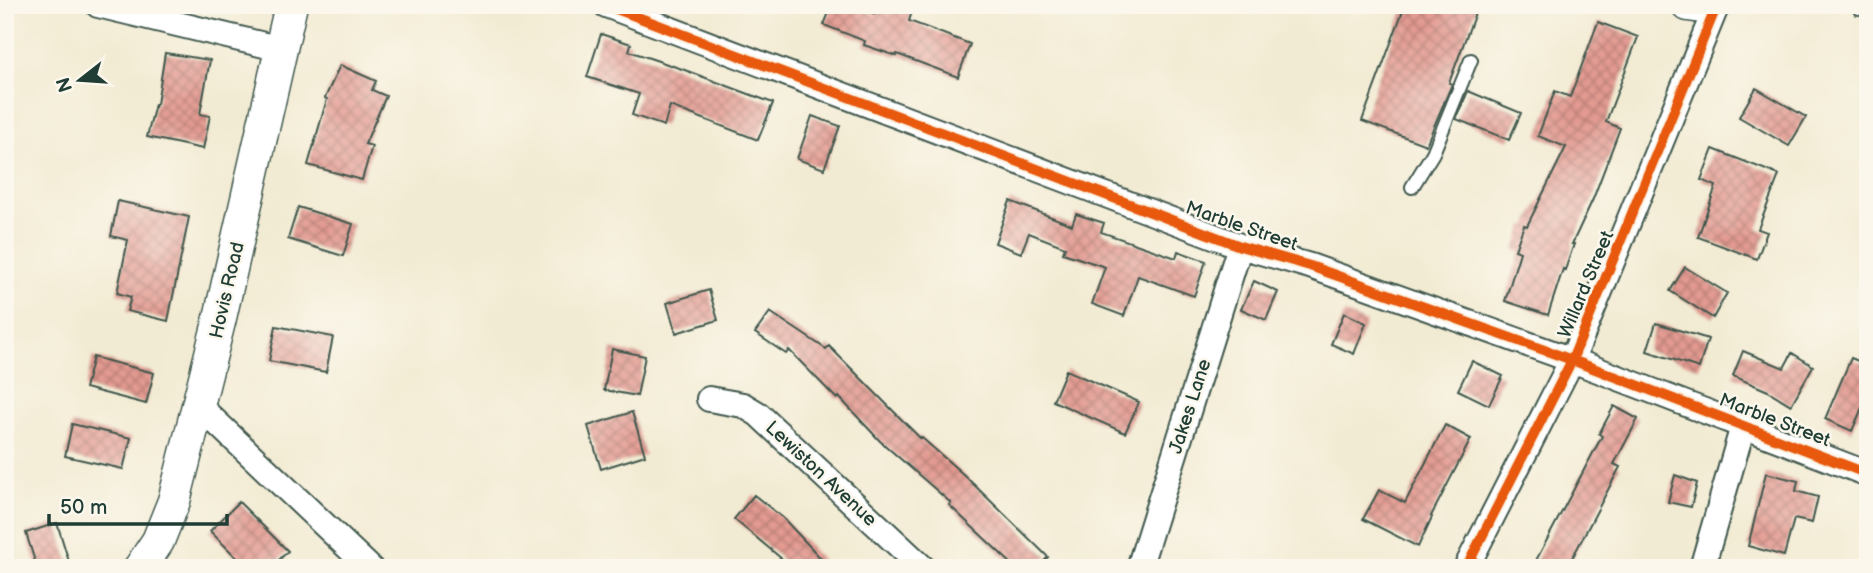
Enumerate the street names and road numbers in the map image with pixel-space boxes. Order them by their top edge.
street label: Marble Street [1182,196,1301,256]
street label: Willard Street [1553,227,1619,342]
street label: Hovis Road [205,240,250,341]
street label: Jakes Lane [1164,356,1217,457]
street label: Marble Street [1716,389,1833,452]
street label: Lewiston Avenue [761,417,881,532]

